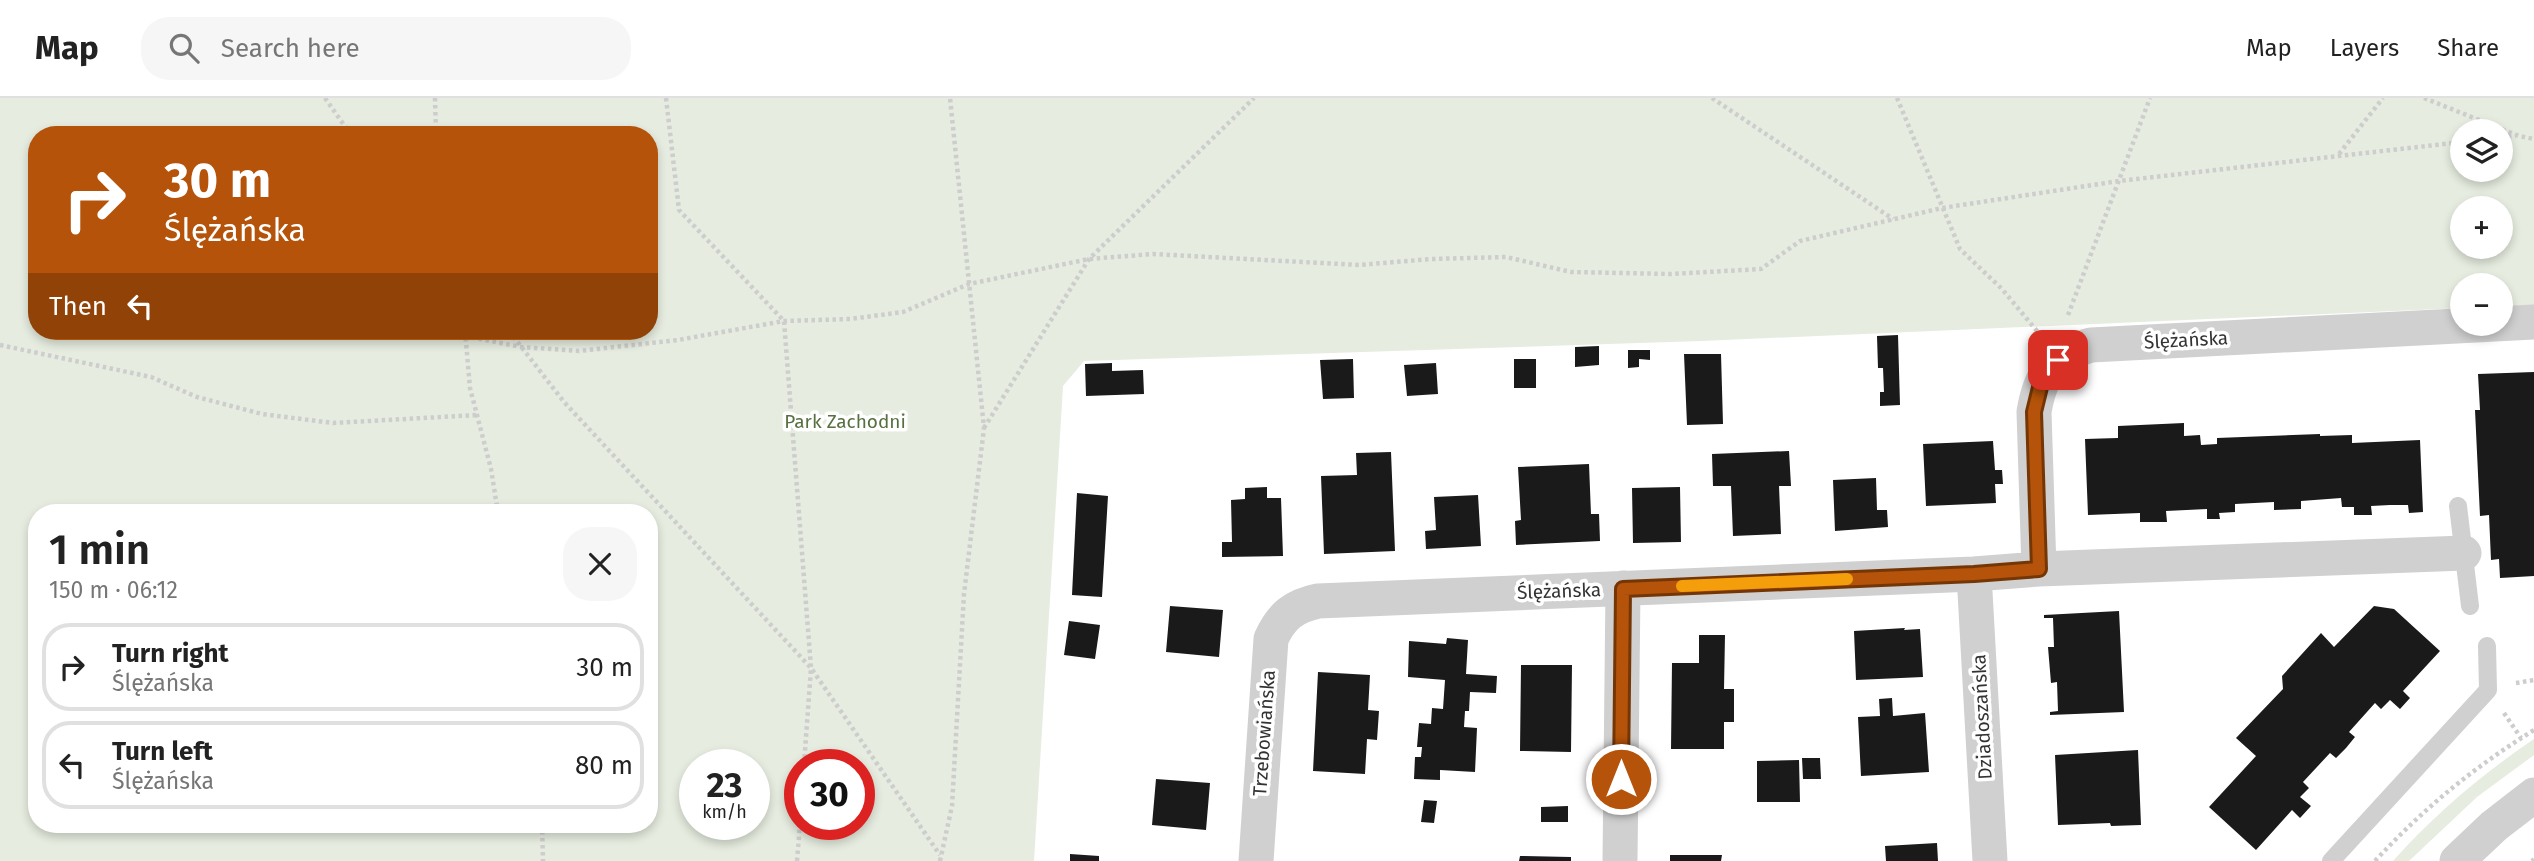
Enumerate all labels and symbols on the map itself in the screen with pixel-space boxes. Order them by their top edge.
street label: Ślężańska [2143,326,2229,354]
pin [2028,330,2088,390]
park label: Park Zachodni [784,410,906,433]
street label: Ślężańska [1517,578,1601,604]
street label: Dziadoszańska [1967,654,1997,780]
street label: Trzebowiańska [1248,669,1280,797]
position arrow [1584,742,1658,816]
speed limit sign: 30 [784,749,875,840]

